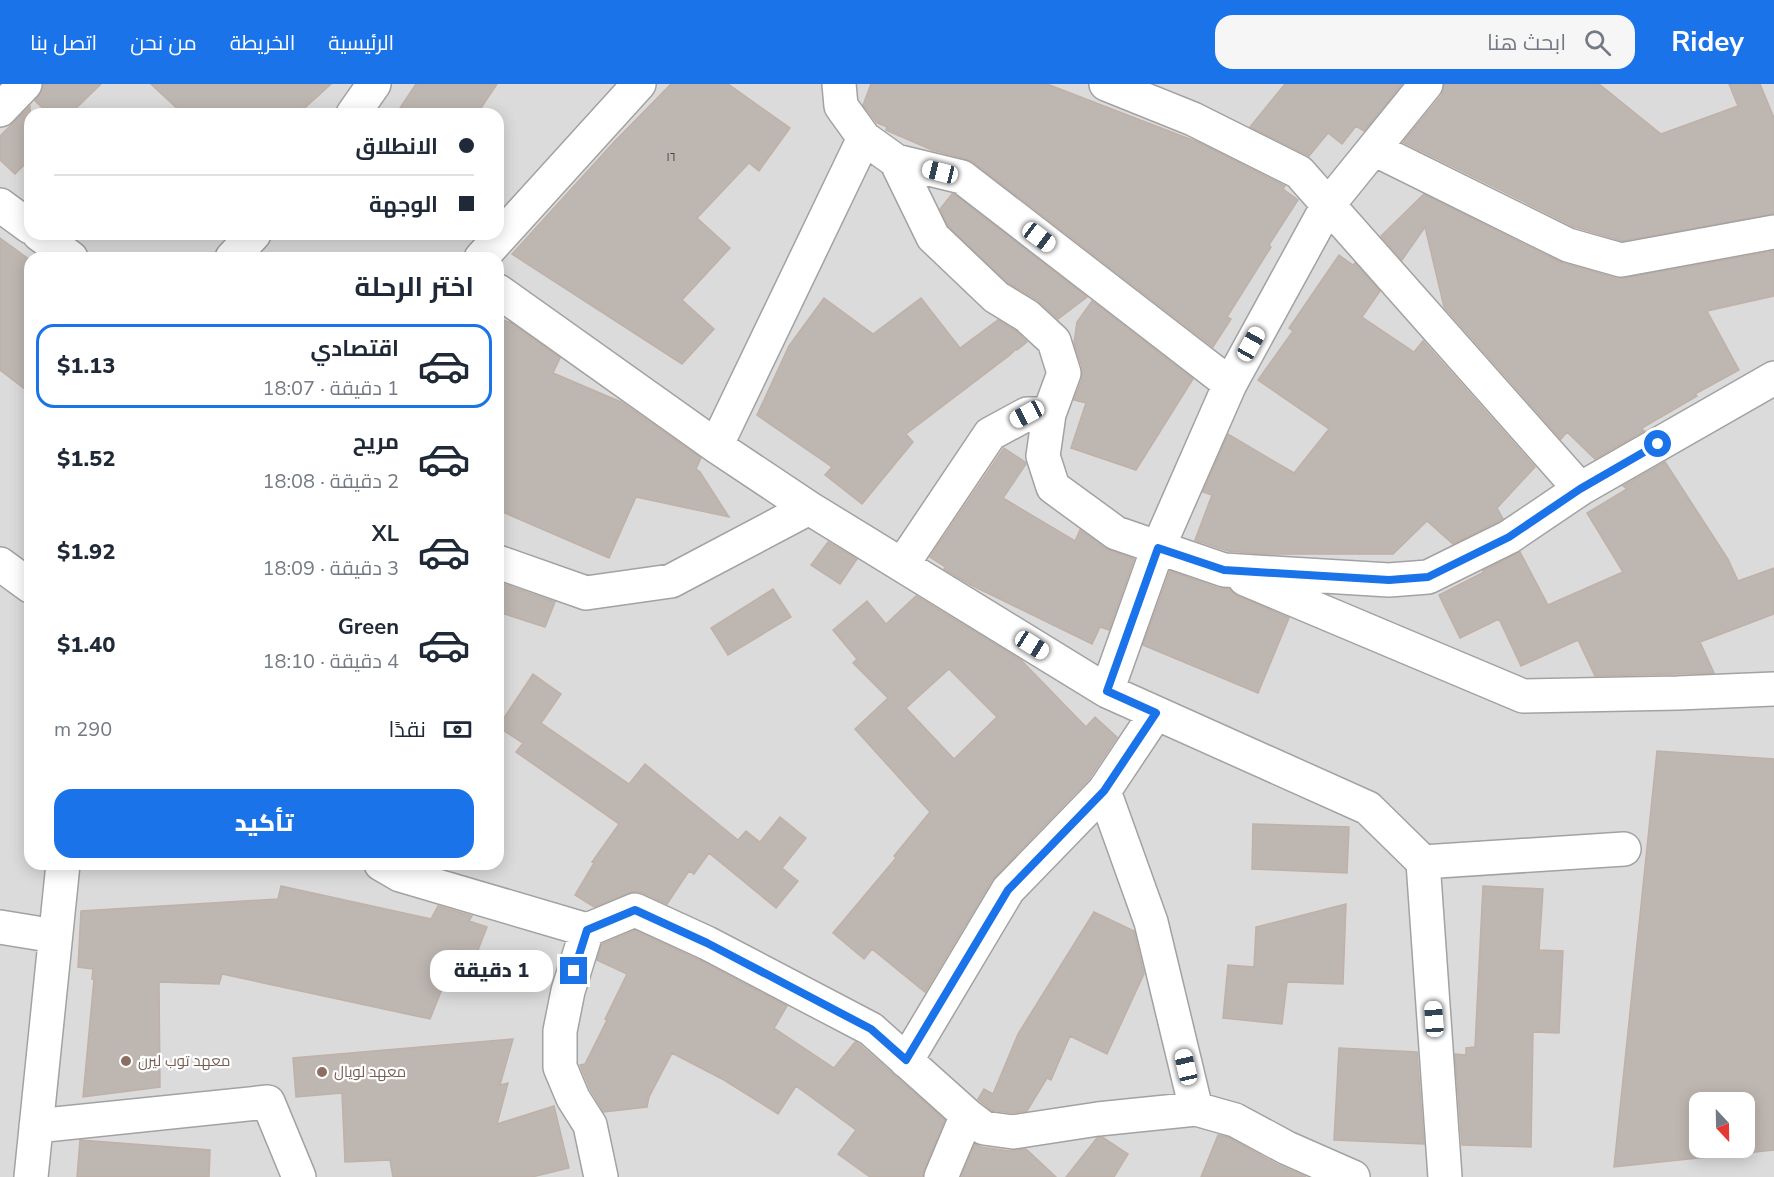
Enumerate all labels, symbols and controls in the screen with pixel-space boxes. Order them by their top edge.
search box [1215,15,1635,69]
text: Ridey [1671,23,1744,61]
icon: search [1581,26,1614,59]
text: ابحث هنا [1487,28,1566,58]
text: اتصل بنا [30,29,97,57]
text: من نحن [130,29,197,57]
text: الخريطة [230,29,295,57]
text: الرئيسية [328,29,394,57]
text: الانطلاق [355,132,438,162]
house number: ١٦ [666,149,676,165]
car [920,159,960,185]
text: الوجهة [369,190,438,220]
car [1019,219,1059,255]
text: اختر الرحلة [354,269,474,306]
car [1234,324,1268,364]
text: اقتصادي [310,334,399,364]
icon: car [417,339,471,393]
text: $1.13 [57,351,116,381]
text: 1 دقيقة · 18:07 [262,375,399,402]
car [1007,398,1047,430]
text: مريح [353,427,399,457]
route start [1644,430,1671,457]
icon: car [417,432,471,486]
text: $1.52 [57,444,116,474]
text: 2 دقيقة · 18:08 [262,468,399,495]
text: XL [372,519,399,549]
icon: car [417,525,471,579]
text: $1.92 [57,537,116,567]
text: 3 دقيقة · 18:09 [262,555,399,582]
text: Green [338,612,399,642]
icon: car [417,618,471,672]
car [1012,628,1052,662]
text: $1.40 [57,630,116,660]
text: 4 دقيقة · 18:10 [262,648,399,675]
icon: cash [441,713,474,746]
text: نقدًا [388,715,426,745]
text: 290 m [54,716,112,743]
button: تأكيد [54,789,474,858]
callout: 1 دقيقة [430,950,553,992]
text: 1 دقيقة [454,957,529,984]
route end [560,957,587,984]
car [1424,1000,1444,1038]
car [1173,1047,1199,1087]
place label: معهد توب ليرن [138,1051,230,1071]
marker: معهد توب ليرن [119,1054,133,1068]
place label: معهد لويال [334,1062,406,1082]
marker: معهد لويال [315,1065,329,1079]
north arrow [1689,1092,1755,1158]
map controls [1689,1092,1755,1158]

